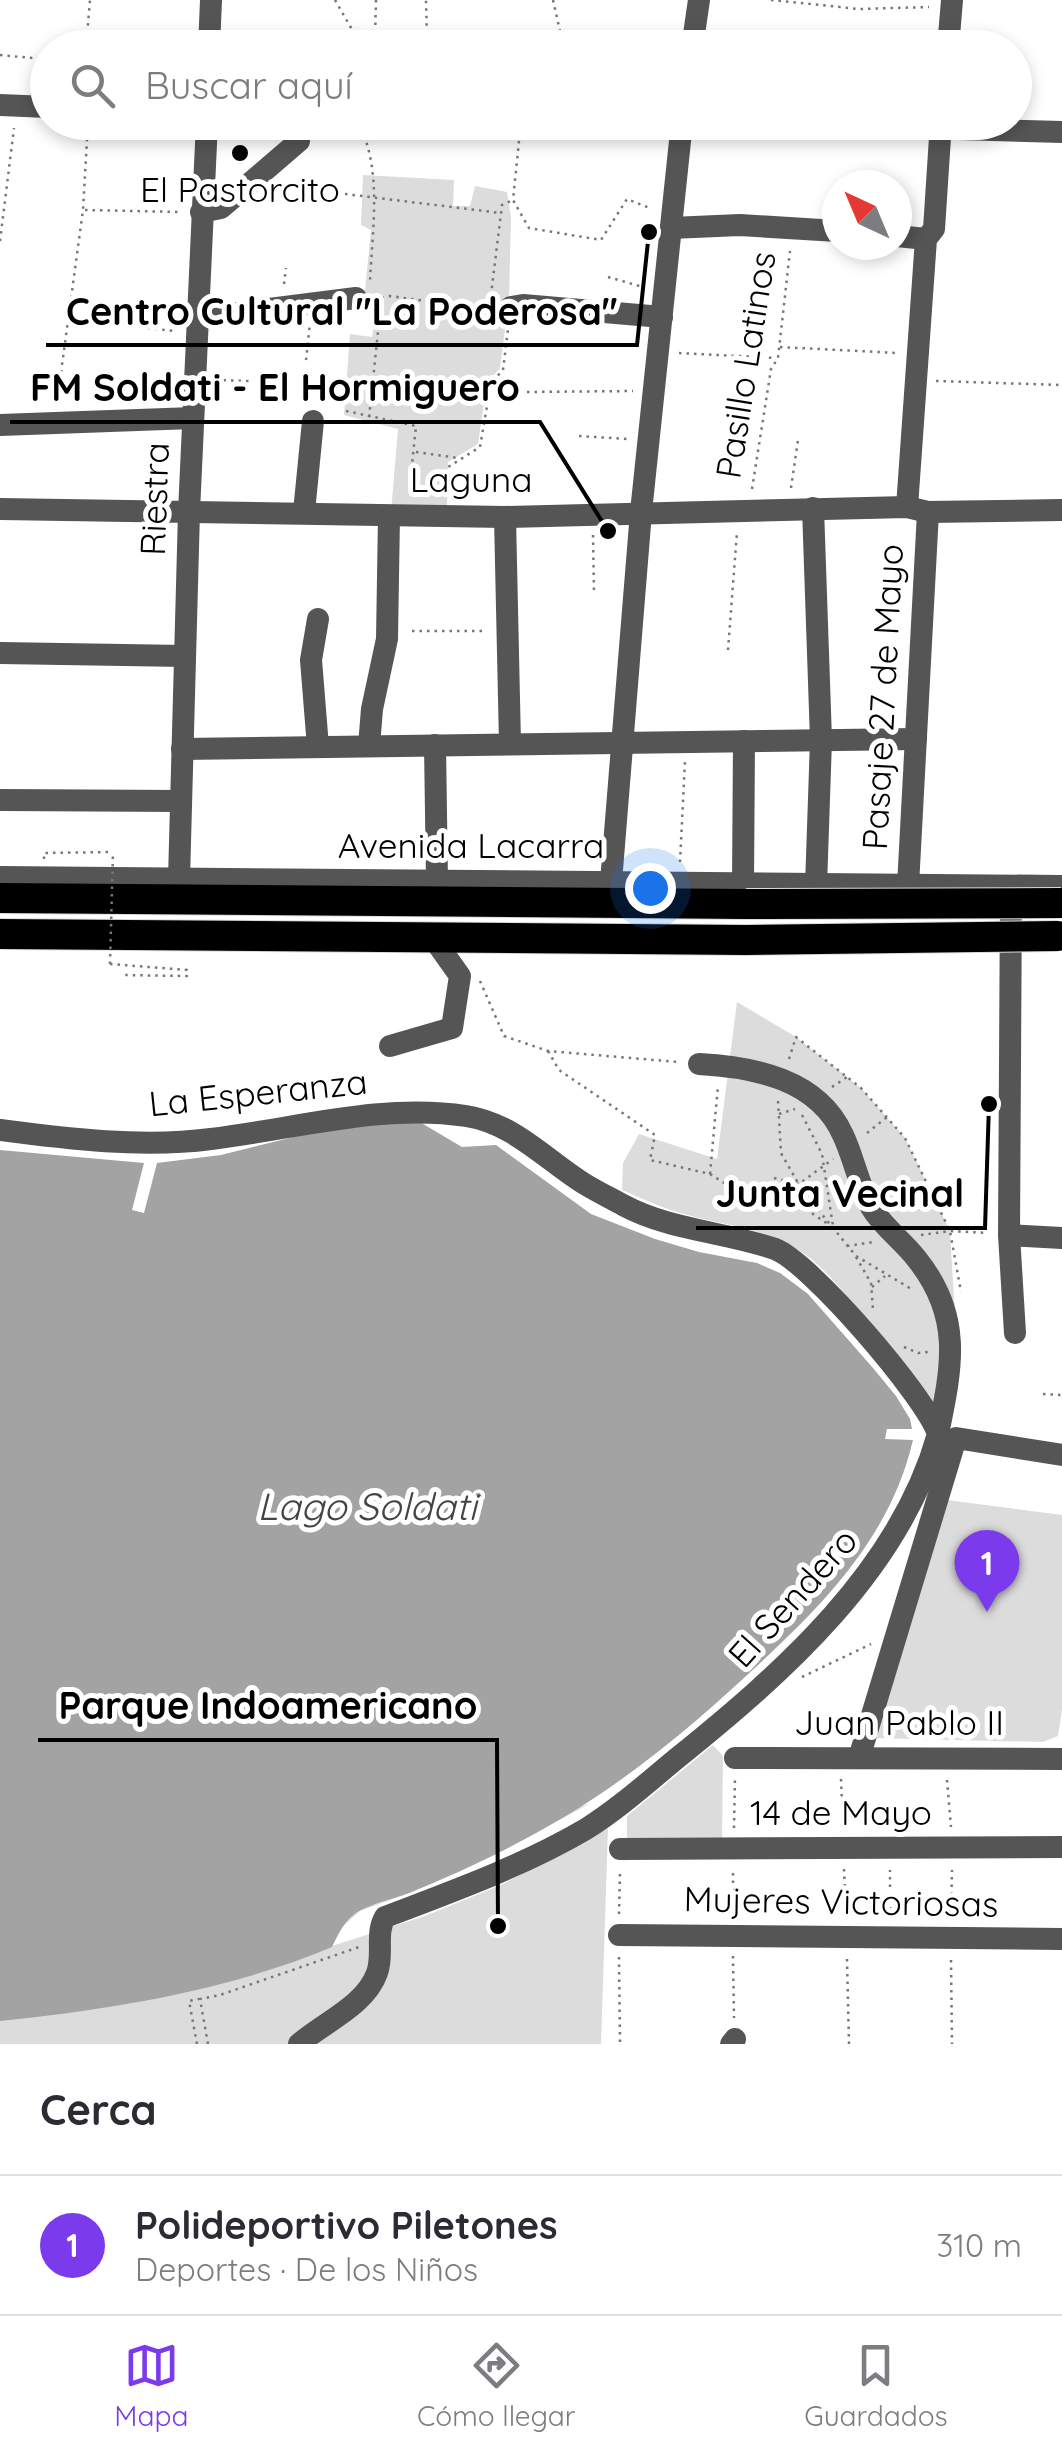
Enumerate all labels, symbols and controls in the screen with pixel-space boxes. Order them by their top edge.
search box [30,30,1032,140]
icon: search [65,58,120,113]
text: Buscar aquí [145,61,353,109]
marker: El Pastorcito [229,142,251,164]
place label: El Pastorcito [140,167,340,211]
north arrow [822,170,912,260]
street label: Pasillo Latinos [705,248,785,481]
callout: Centro Cultural ''La Poderosa'' [46,277,637,345]
text: Centro Cultural ''La Poderosa'' [66,287,618,335]
callout: FM Soldati - El Hormiguero [10,354,540,422]
text: FM Soldati - El Hormiguero [30,363,520,411]
street label: Riestra [130,442,178,556]
street label: Laguna [410,457,532,501]
street label: Pasaje 27 de Mayo [852,543,912,851]
street label: Avenida Lacarra [338,823,604,867]
your location [625,863,676,914]
street label: La Esperanza [147,1059,369,1125]
callout: Junta Vecinal [696,1160,985,1228]
text: Junta Vecinal [716,1169,964,1217]
water label: Lago Soldati [257,1482,480,1530]
street label: El Sendero [718,1519,866,1676]
pin: 1 [954,1530,1020,1612]
callout: Parque Indoamericano [38,1672,497,1740]
text: Parque Indoamericano [59,1681,477,1729]
street label: Juan Pablo II [794,1700,1004,1744]
street label: 14 de Mayo [750,1790,932,1834]
street label: Mujeres Victoriosas [683,1876,999,1926]
text: Cerca [40,2083,157,2136]
text: Polideportivo Piletones [135,2201,558,2249]
text: 1 [66,2225,79,2265]
text: 310 m [936,2225,1022,2265]
text: Deportes · De los Niños [135,2249,478,2289]
tab: Mapa [114,2338,188,2433]
tab: Cómo llegar [417,2338,576,2433]
tab: Guardados [804,2338,948,2433]

